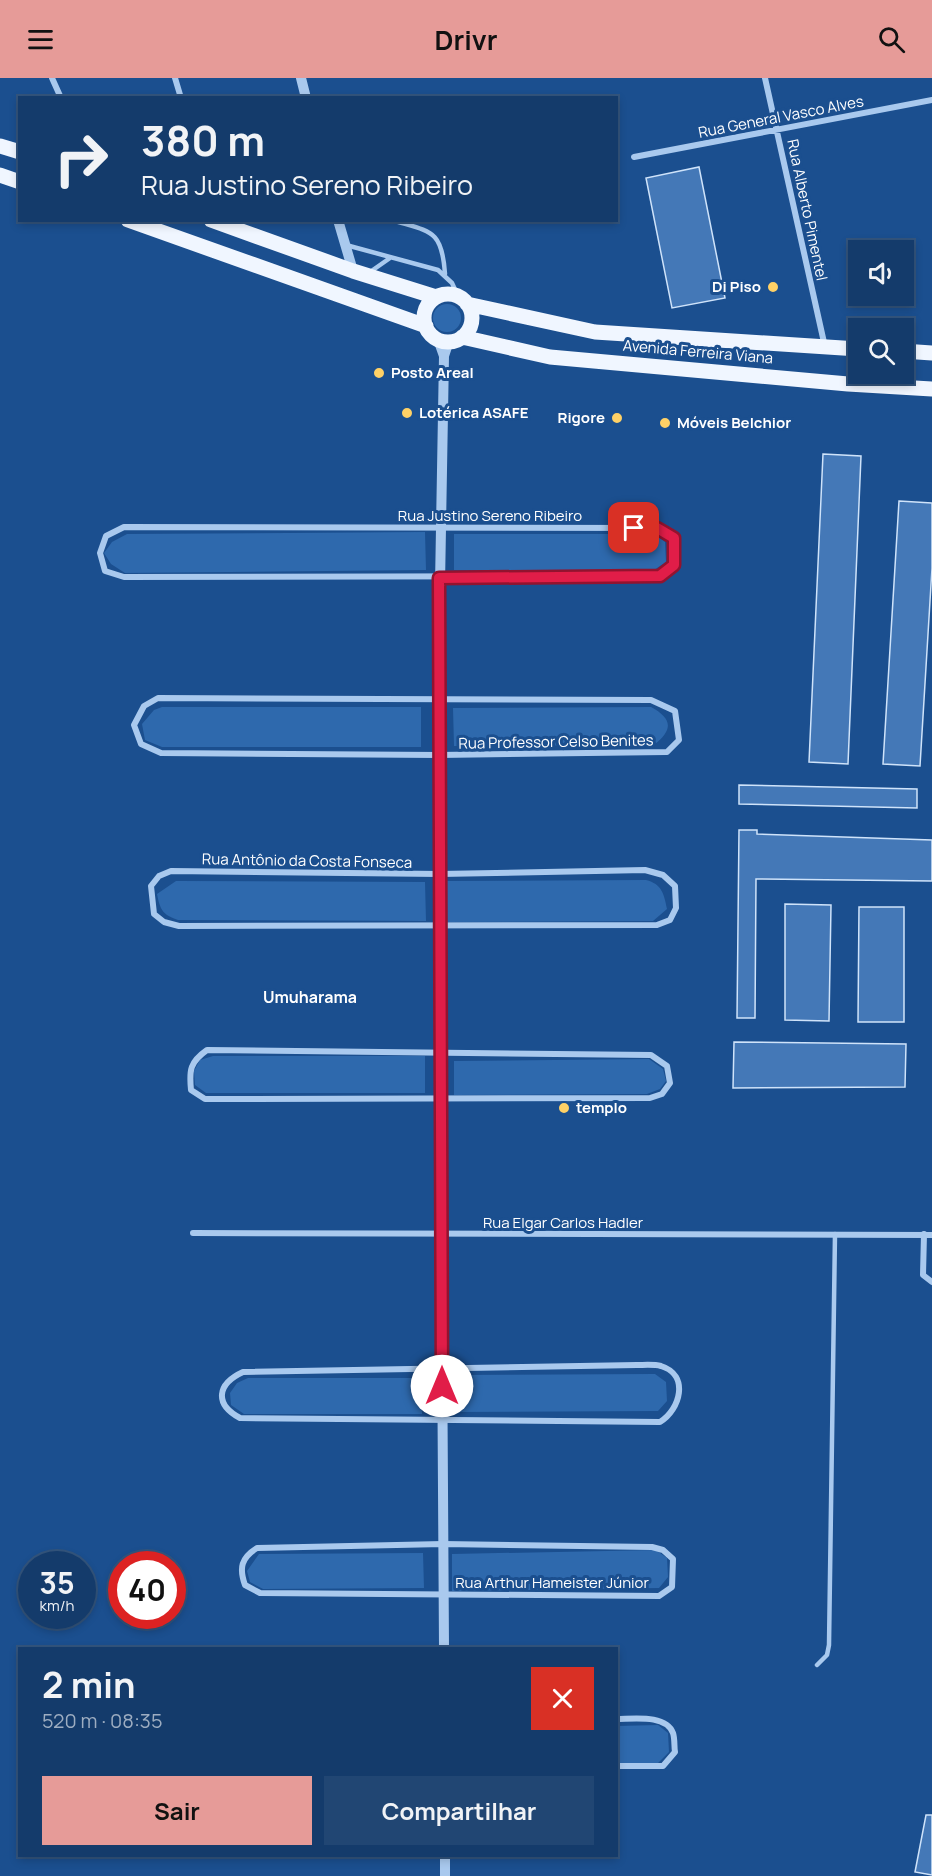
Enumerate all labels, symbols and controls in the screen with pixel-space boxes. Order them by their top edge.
text: Drivr [435,21,497,58]
icon: menu [24,23,57,56]
icon: search [875,23,908,56]
street label: Rua General Vasco Alves [696,90,865,143]
text: 380 m [141,111,265,169]
icon: right [42,120,120,198]
street label: Rua Alberto Pimentel [782,137,833,283]
text: Rua Justino Sereno Ribeiro [141,166,473,203]
map controls [848,240,914,384]
button: sound [848,240,914,306]
place label: Di Piso [712,276,761,297]
marker: Di Piso [766,280,780,294]
button: search [848,318,914,384]
street label: Avenida Ferreira Viana [622,334,774,369]
place label: Posto Areal [391,362,474,383]
marker: Posto Areal [372,366,386,380]
place label: Lotérica ASAFE [419,402,529,423]
marker: Lotérica ASAFE [400,406,414,420]
place label: Rigore [558,407,605,428]
marker: Rigore [610,411,624,425]
place label: Móveis Belchior [677,412,791,433]
marker: Móveis Belchior [658,416,672,430]
pin [608,502,659,553]
street label: Rua Justino Sereno Ribeiro [398,505,582,526]
icon: arrive [617,511,650,544]
street label: Rua Professor Celso Benites [458,729,654,754]
street label: Rua Antônio da Costa Fonseca [202,848,412,873]
district label: Umuharama [263,986,357,1008]
place label: templo [576,1097,627,1118]
marker: templo [557,1101,571,1115]
street label: Rua Elgar Carlos Hadler [483,1212,644,1233]
position arrow [410,1354,474,1418]
speed limit sign: 40 [108,1551,186,1629]
text: 35 [39,1562,75,1603]
street label: Rua Arthur Hameister Júnior [455,1572,649,1593]
text: km/h [40,1595,74,1616]
text: 2 min [42,1660,136,1709]
button: close [531,1667,594,1730]
text: 520 m · 08:35 [42,1707,162,1734]
button: Sair [42,1776,312,1845]
button: Compartilhar [324,1776,594,1845]

